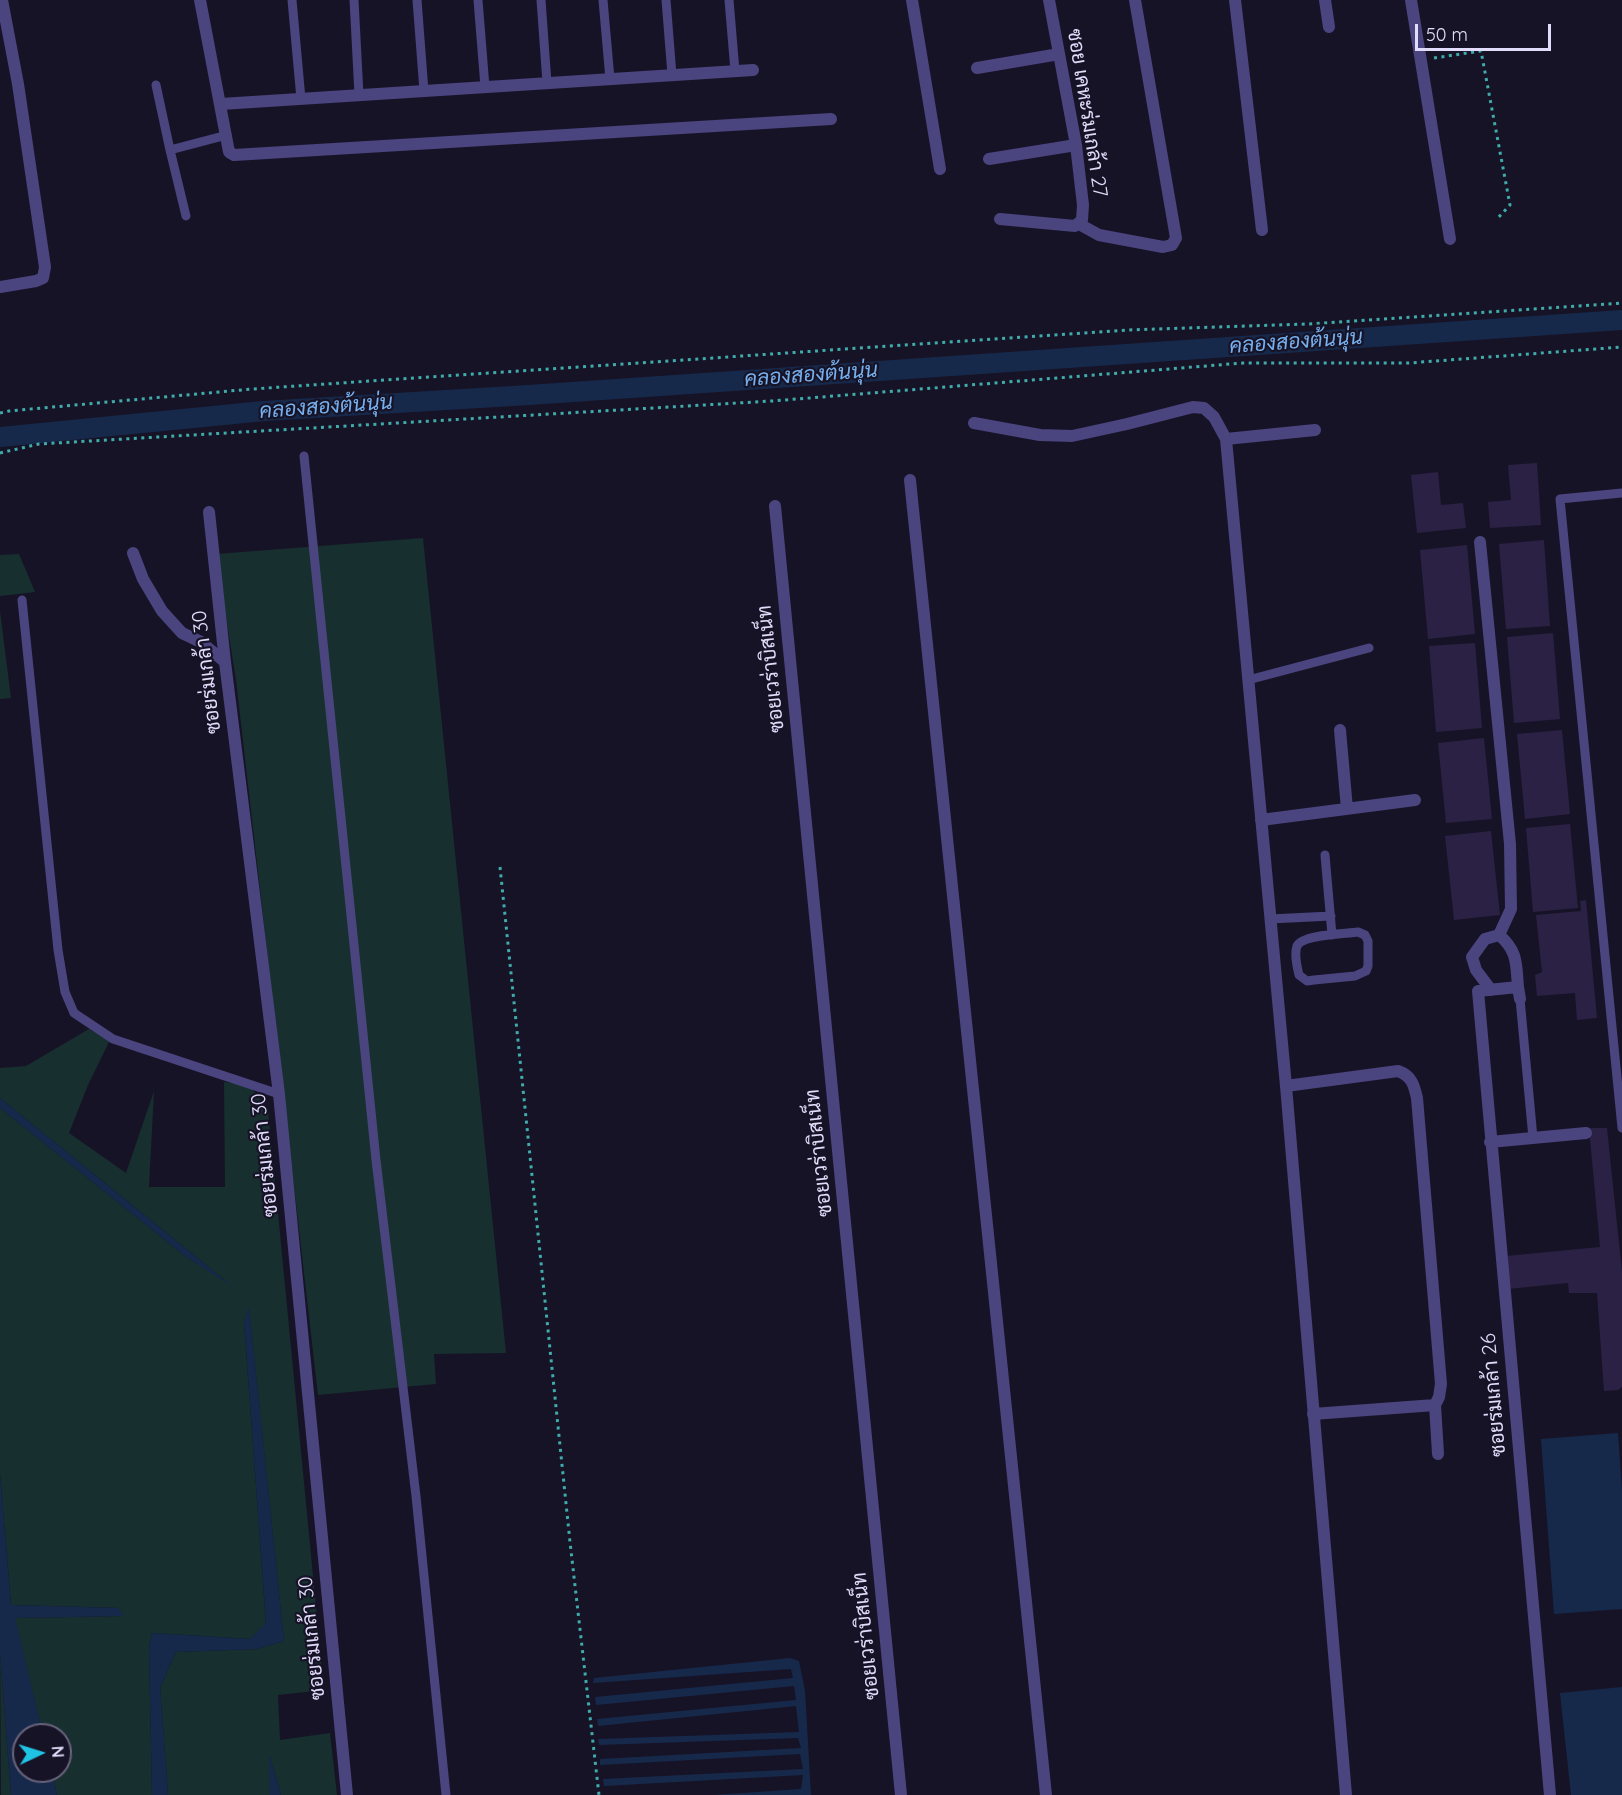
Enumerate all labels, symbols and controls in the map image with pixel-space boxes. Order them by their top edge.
scale bar [1418,12,1554,50]
text: 50 m [1426,23,1468,46]
street label: ซอย เคหะร่มเกล้า 27 [1062,27,1112,199]
water label: คลองสองต้นนุ่น [1228,325,1364,359]
water label: คลองสองต้นนุ่น [743,358,879,392]
water label: คลองสองต้นนุ่น [258,390,394,424]
street label: ซอยเวร่าบิสเน็ท [752,604,790,734]
street label: ซอยร่มเกล้า 30 [188,609,226,735]
street label: ซอยเวร่าบิสเน็ท [800,1088,838,1218]
street label: ซอยร่มเกล้า 30 [247,1092,283,1218]
street label: ซอยร่มเกล้า 26 [1477,1332,1511,1458]
street label: ซอยเวร่าบิสเน็ท [847,1571,885,1701]
street label: ซอยร่มเกล้า 30 [294,1575,330,1701]
north arrow [12,1723,72,1783]
text: N [48,1745,68,1758]

